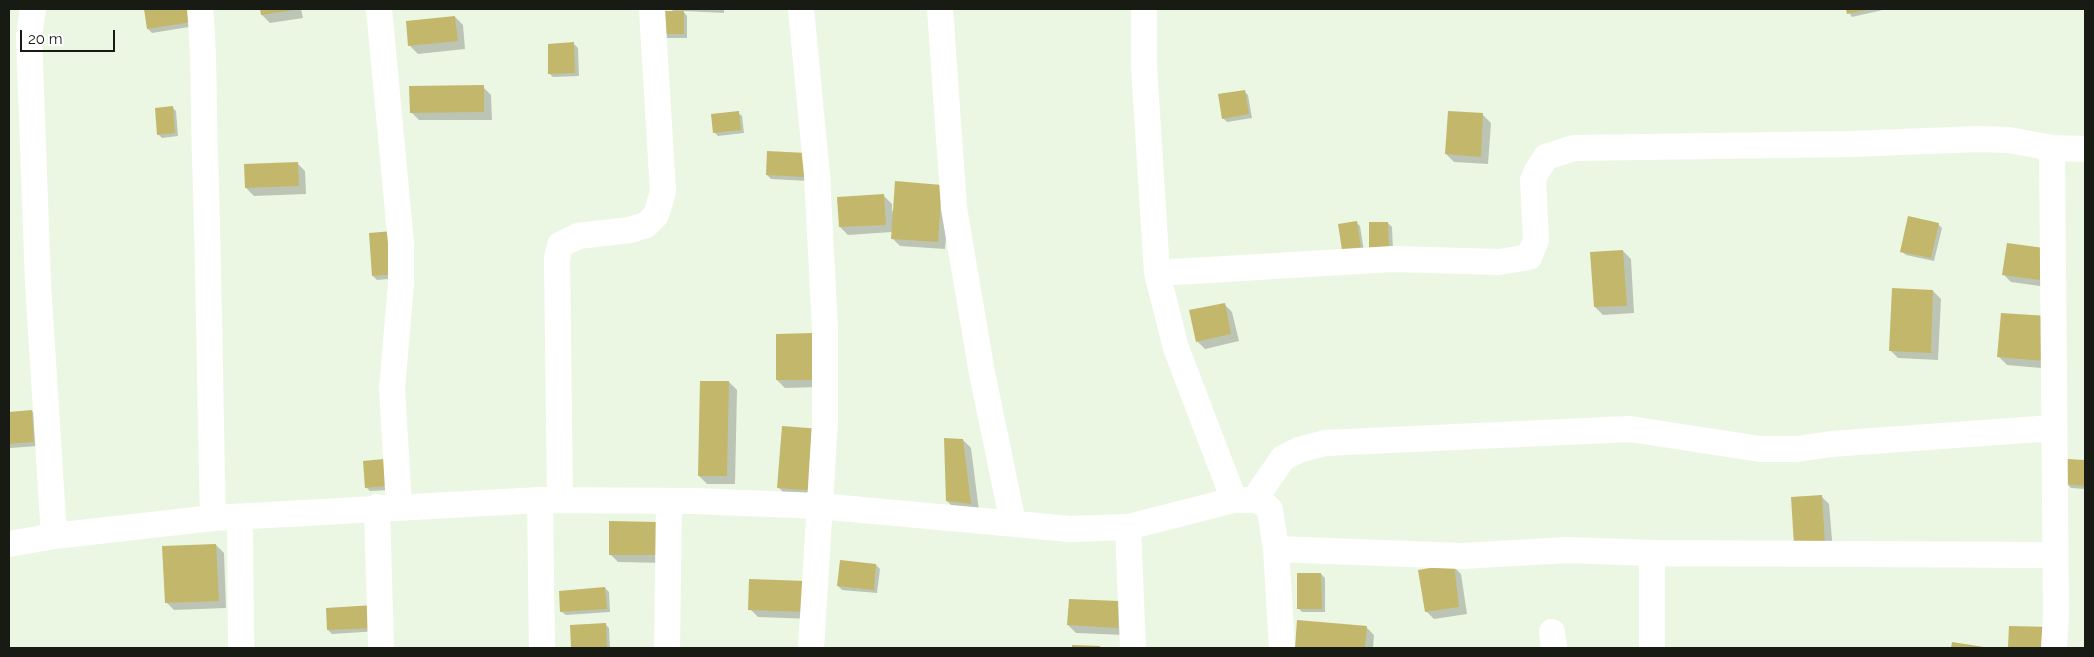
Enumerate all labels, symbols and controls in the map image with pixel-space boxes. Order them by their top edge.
scale bar [22,20,118,52]
text: 20 m [28,30,63,48]

